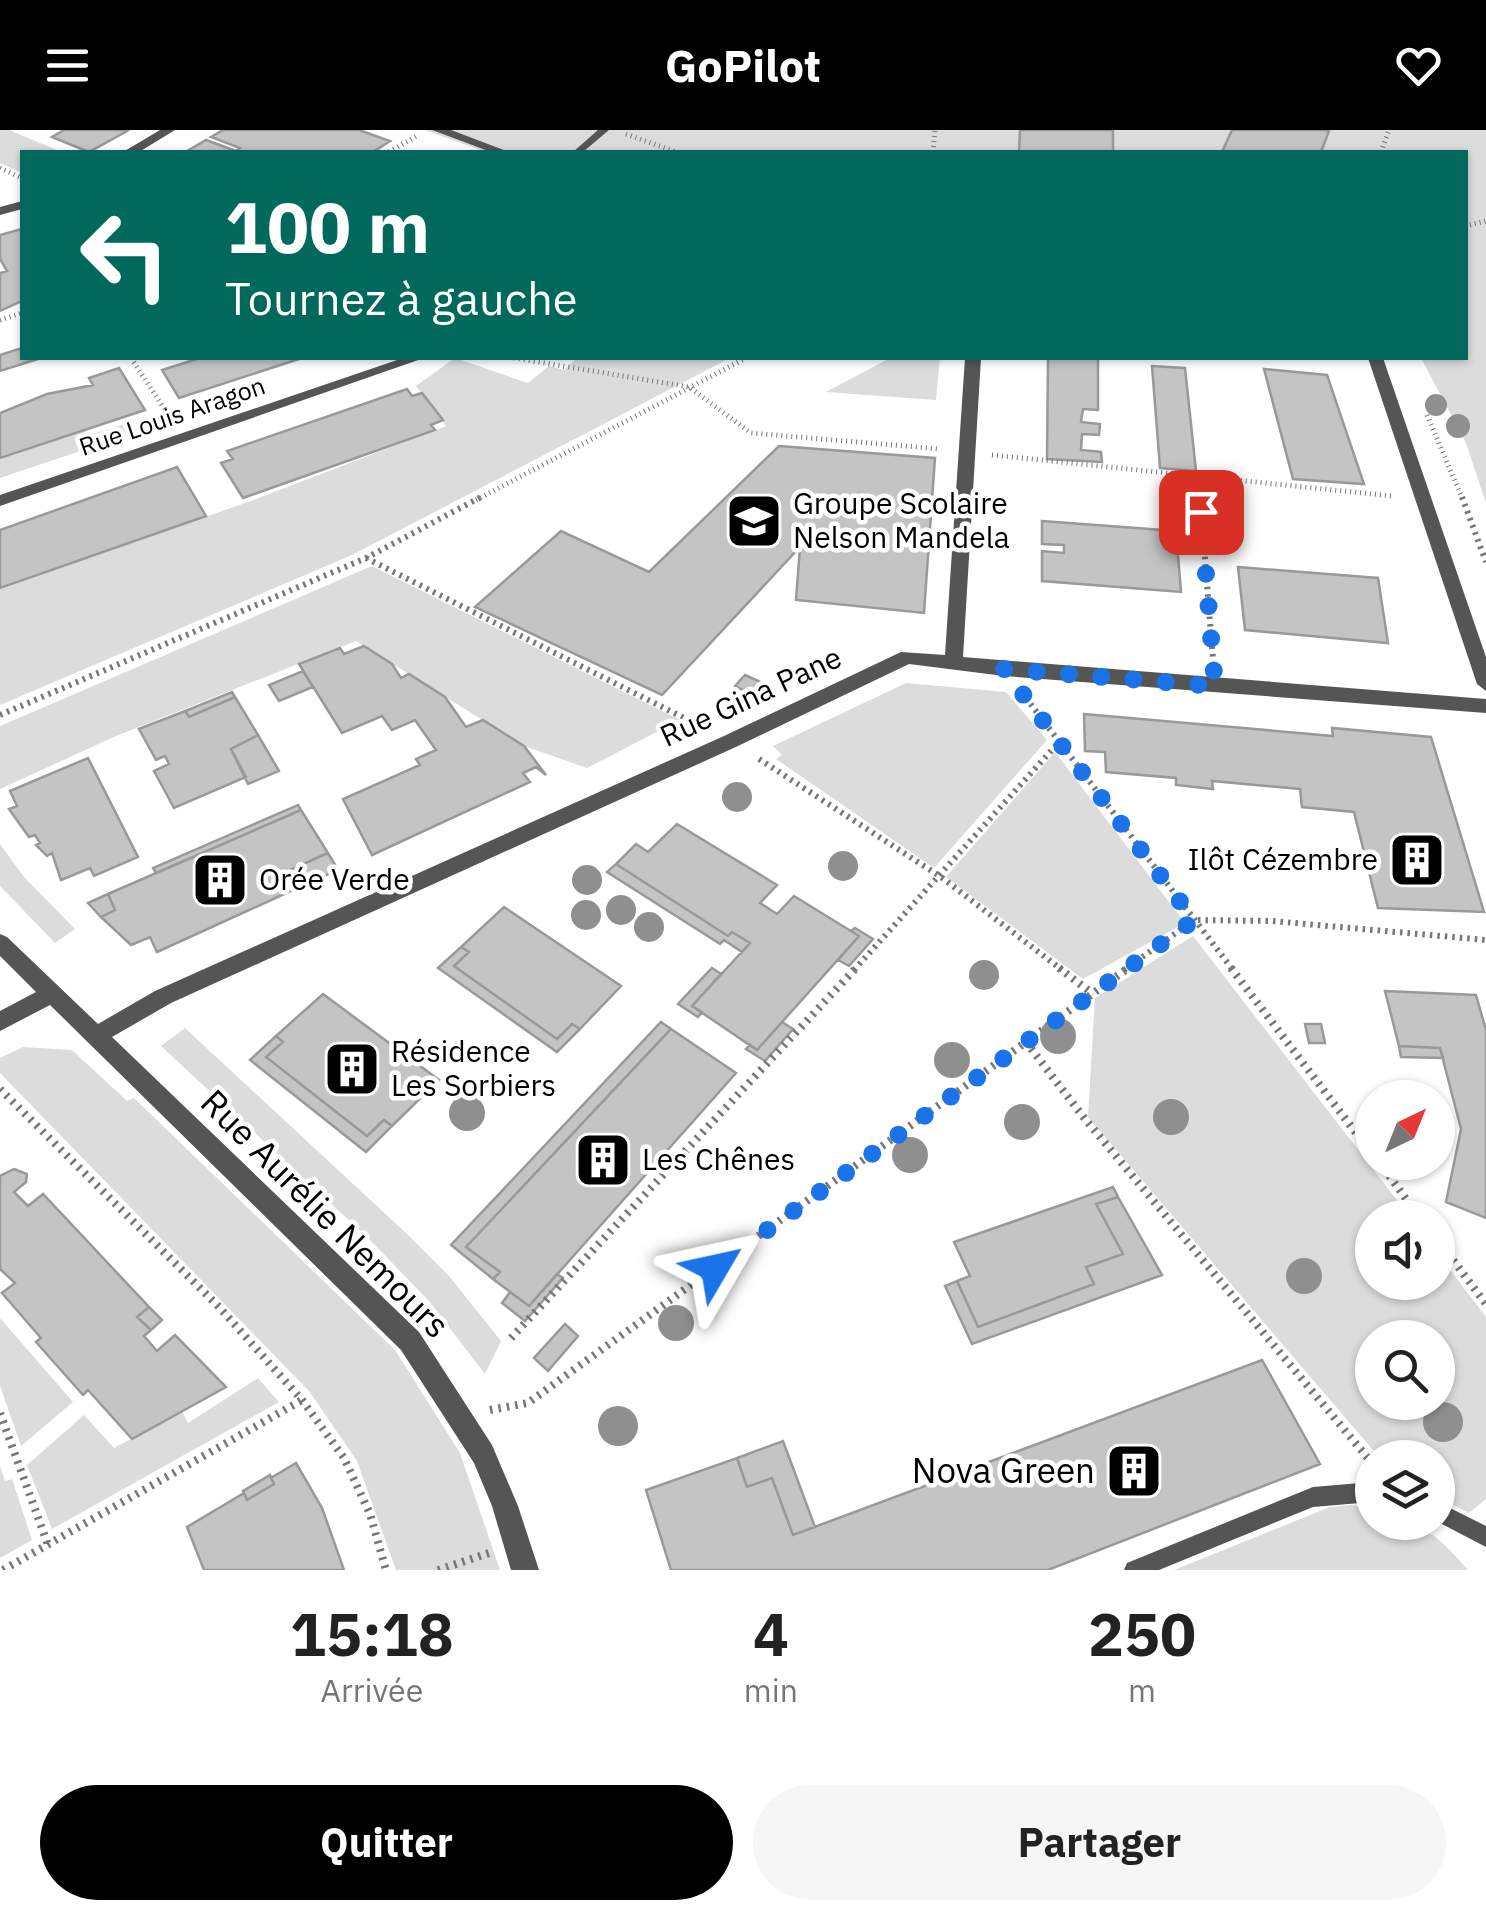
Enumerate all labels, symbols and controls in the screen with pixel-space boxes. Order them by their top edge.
text: GoPilot [665,36,821,94]
icon: menu [40,38,95,93]
icon: heart [1391,38,1446,93]
text: 100 m [225,181,430,272]
icon: left [60,190,190,320]
text: Tournez à gauche [225,269,577,327]
street label: Rue Louis Aragon [75,368,269,463]
pin [1159,470,1244,555]
place label: Groupe Scolaire Nelson Mandela [793,483,1010,556]
icon: arrive [1174,485,1229,540]
school or university icon: Groupe Scolaire Nelson Mandela [724,491,784,551]
street label: Rue Gina Pane [653,637,847,755]
building icon: Ilôt Cézembre [1387,830,1447,890]
place label: Ilôt Cézembre [1187,839,1378,878]
building icon: Orée Verde [190,850,250,910]
place label: Orée Verde [259,859,410,898]
place label: Résidence Les Sorbiers [391,1031,556,1104]
building icon: Résidence Les Sorbiers [322,1039,382,1099]
street label: Rue Aurélie Nemours [192,1079,460,1347]
north arrow [1355,1080,1455,1180]
map controls [1355,1080,1455,1540]
building icon: Les Chênes [573,1130,633,1190]
place label: Les Chênes [642,1139,795,1178]
button: sound [1355,1200,1455,1300]
position arrow [663,1216,767,1320]
button: search [1355,1320,1455,1420]
button: layers [1355,1440,1455,1540]
building icon: Nova Green [1104,1441,1164,1501]
place label: Nova Green [912,1447,1095,1493]
text: 15:18 [290,1594,454,1673]
text: 4 [753,1594,789,1673]
text: 250 [1088,1594,1196,1673]
text: Arrivée [321,1669,423,1711]
text: min [744,1669,798,1711]
text: m [1128,1669,1156,1711]
button: Quitter [40,1785,733,1900]
button: Partager [753,1785,1446,1900]

